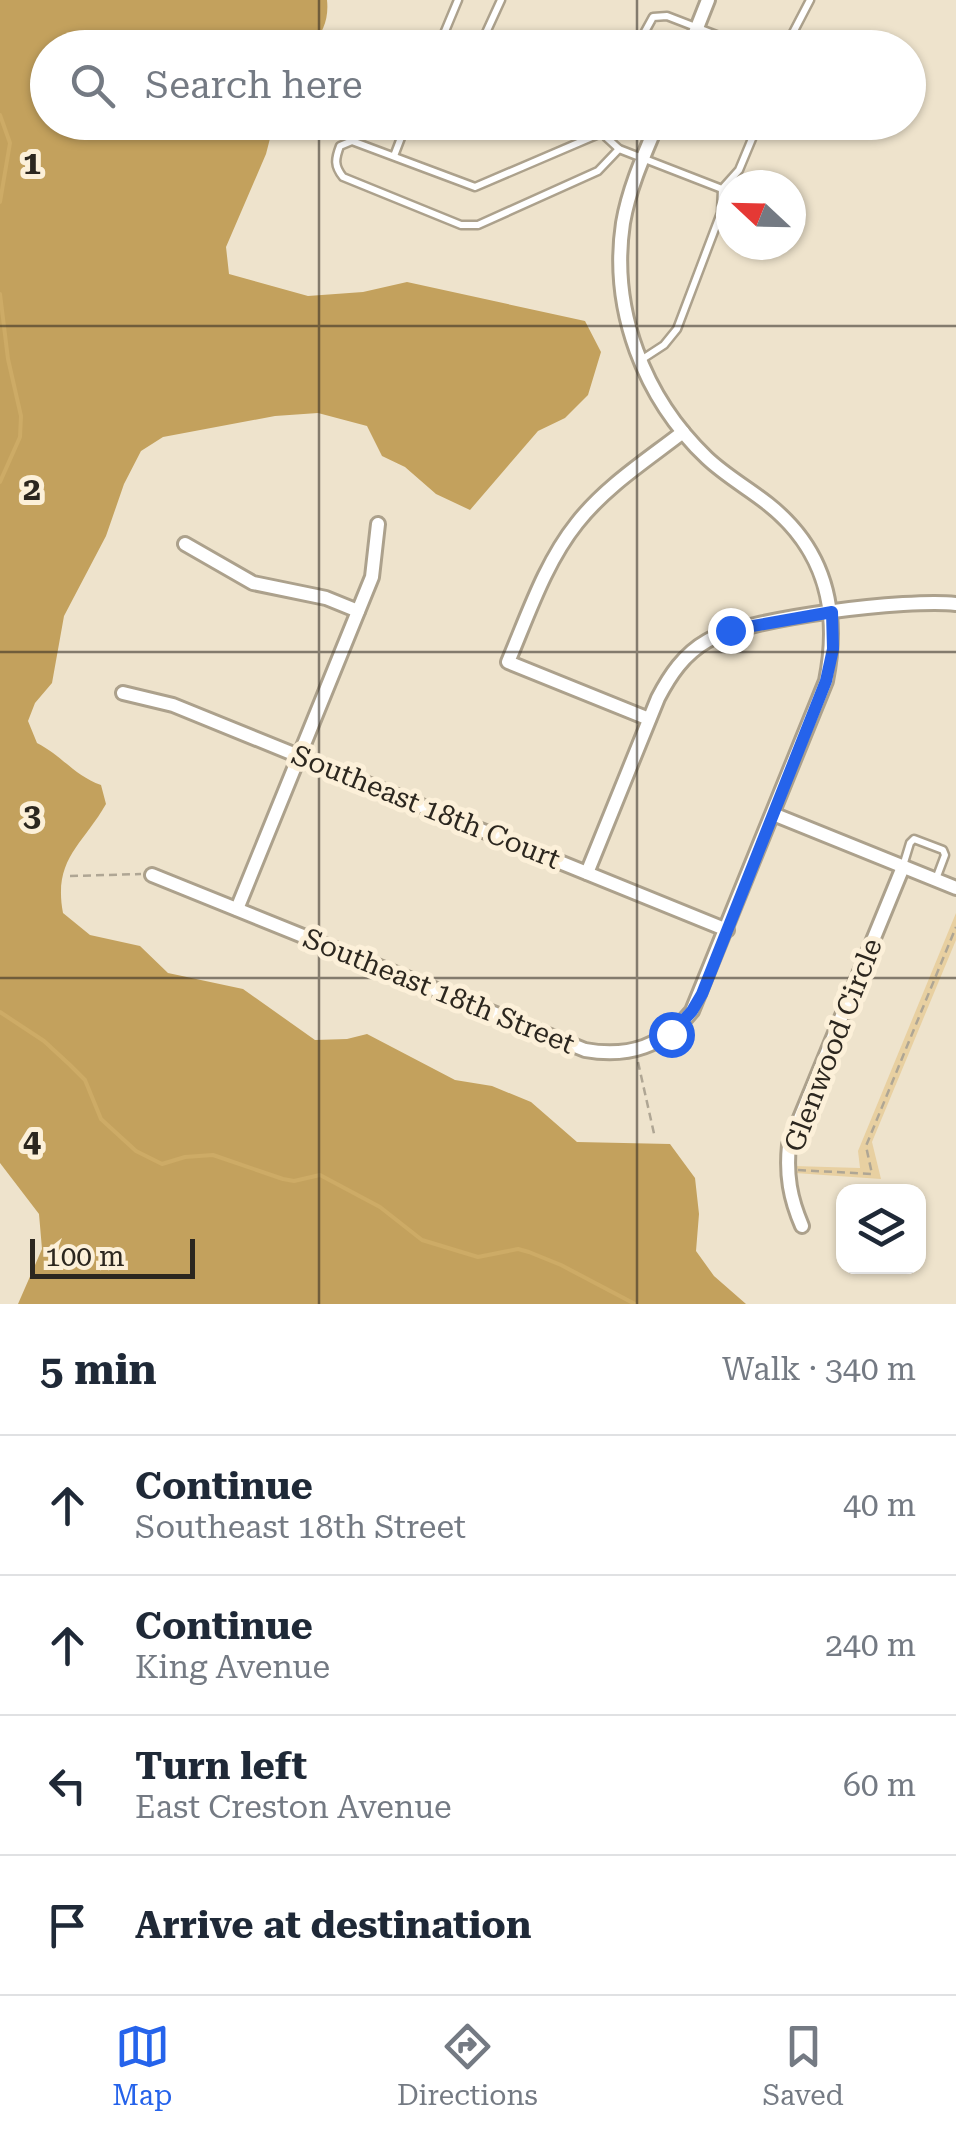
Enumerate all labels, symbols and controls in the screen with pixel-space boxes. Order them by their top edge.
search box [30,30,926,140]
icon: search [65,58,120,113]
text: Search here [145,63,363,107]
text: 1 [23,144,41,182]
north arrow [716,170,806,260]
text: 2 [23,470,41,508]
route end [708,608,754,654]
street label: Southeast 18th Court [287,738,565,876]
text: 3 [23,796,41,834]
street label: Southeast 18th Street [299,921,579,1061]
street label: Glenwood Circle [777,934,889,1156]
route start [649,1012,695,1058]
text: 4 [23,1122,41,1160]
map controls [836,1184,926,1274]
button: layers [836,1184,926,1274]
scale bar [30,1234,195,1278]
text: 100 m [45,1240,125,1273]
text: 5 min [40,1345,157,1394]
text: Walk · 340 m [722,1350,916,1388]
text: Continue [135,1464,313,1508]
icon: ahead [40,1478,95,1533]
text: 40 m [843,1486,916,1524]
text: Southeast 18th Street [135,1508,466,1546]
text: Continue [135,1604,313,1648]
icon: ahead [40,1618,95,1673]
text: 240 m [825,1626,916,1664]
text: King Avenue [135,1648,330,1686]
text: Turn left [135,1744,307,1788]
icon: left [40,1758,95,1813]
text: 60 m [843,1766,916,1804]
text: East Creston Avenue [135,1788,452,1826]
icon: arrive [40,1898,95,1953]
text: Arrive at destination [135,1903,531,1947]
tab: Map [112,2019,172,2112]
tab: Directions [397,2019,538,2112]
tab: Saved [762,2019,844,2112]

